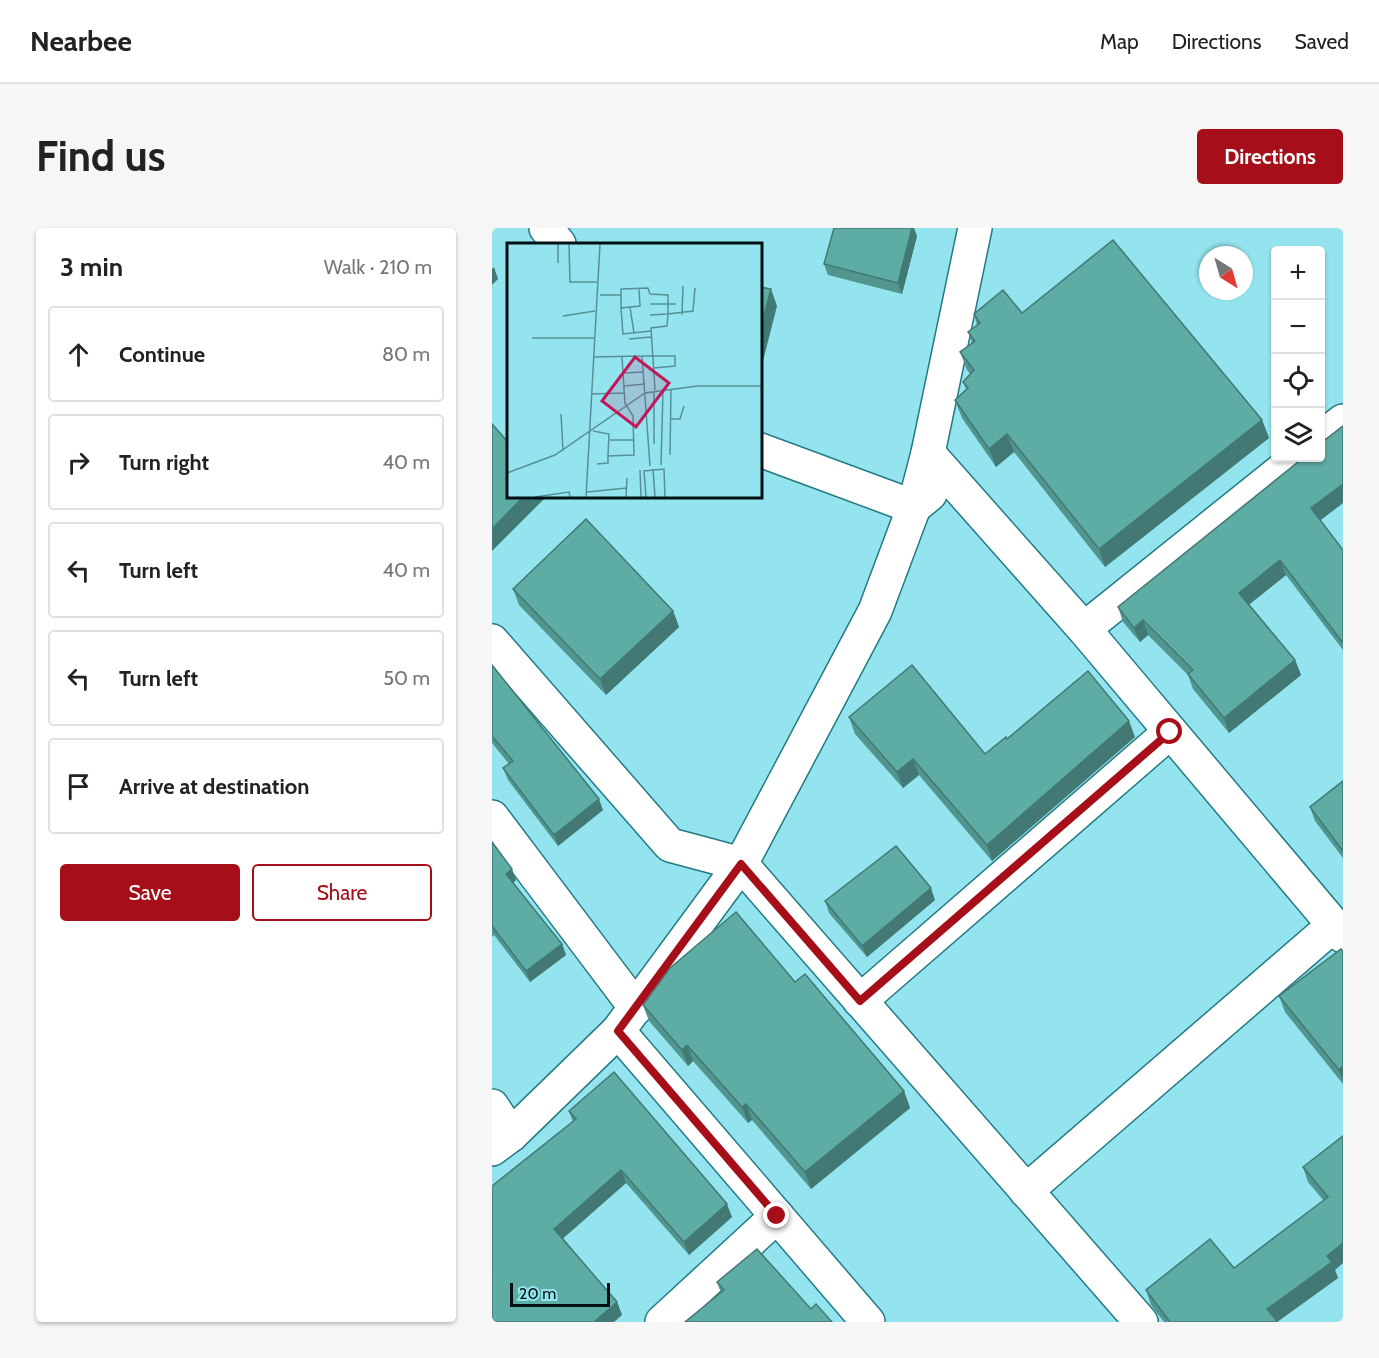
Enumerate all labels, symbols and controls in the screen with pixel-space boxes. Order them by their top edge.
text: Nearbee [30,24,132,58]
text: Map [1100,29,1139,54]
text: Directions [1172,29,1261,54]
text: Saved [1294,29,1349,54]
button: Directions [1197,129,1343,184]
text: Find us [36,130,165,182]
inset map [507,243,762,498]
north arrow [1199,246,1253,300]
map controls [1271,246,1325,462]
button: + [1271,246,1325,300]
text: 3 min [60,251,123,283]
text: Walk · 210 m [324,255,432,279]
button: − [1271,300,1325,354]
icon: ahead [62,338,95,371]
text: Continue [119,341,205,368]
text: 80 m [382,342,430,366]
button: locate [1271,354,1325,408]
button: layers [1271,408,1325,462]
icon: right [62,446,95,479]
text: Turn right [119,449,209,476]
text: 40 m [382,450,430,474]
icon: left [62,554,95,587]
text: Turn left [119,557,198,584]
text: 40 m [382,558,430,582]
icon: left [62,662,95,695]
text: Turn left [119,665,198,692]
text: 50 m [383,666,430,690]
route start [1156,718,1182,744]
icon: arrive [62,770,95,803]
text: Arrive at destination [119,773,309,800]
button: Save [60,864,240,921]
button: Share [252,864,432,921]
route end [763,1202,789,1228]
scale bar [510,1280,610,1308]
text: 20 m [519,1284,556,1303]

